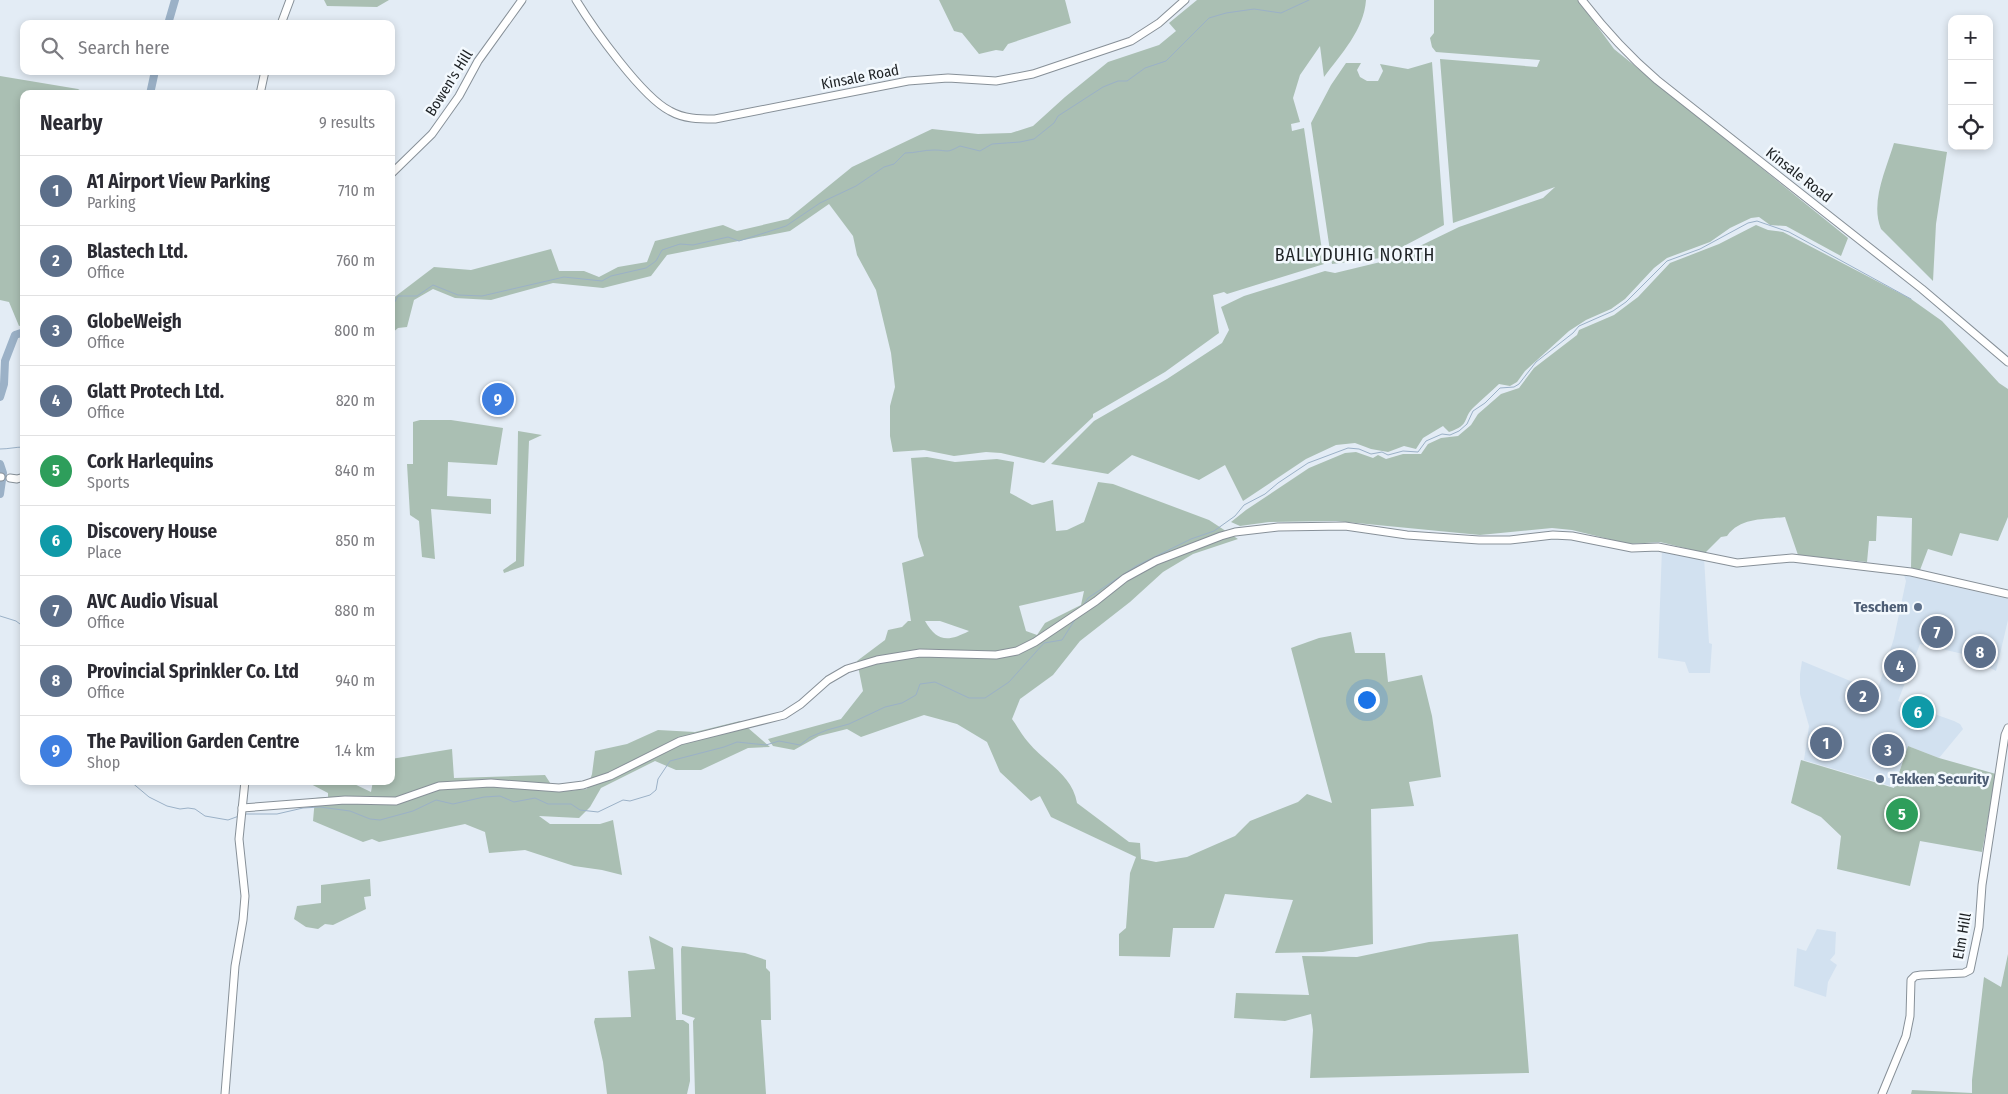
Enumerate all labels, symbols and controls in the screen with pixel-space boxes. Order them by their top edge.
map controls [1948,15,1993,150]
button: + [1948,15,1993,60]
search box [20,20,395,75]
icon: search [38,34,66,62]
text: Search here [78,36,170,59]
street label: Bowen's Hill [422,47,476,119]
button: − [1948,60,1993,105]
street label: Kinsale Road [819,61,901,93]
button: locate [1948,105,1993,150]
text: Nearby [40,110,102,136]
text: 9 results [319,113,375,132]
street label: Kinsale Road [1762,144,1836,206]
text: A1 Airport View Parking [87,170,270,193]
text: 1 [53,181,59,200]
text: 710 m [338,181,375,200]
text: Parking [87,193,135,212]
text: Blastech Ltd. [87,240,188,263]
district label: BALLYDUHIG NORTH [1275,244,1435,266]
text: 2 [52,251,60,270]
text: 760 m [337,251,375,270]
text: Office [87,263,125,282]
text: GlobeWeigh [87,310,182,333]
text: 3 [52,321,60,340]
text: 800 m [334,321,375,340]
text: Office [87,333,125,352]
text: Glatt Protech Ltd. [87,380,224,403]
pin: 9 [482,380,514,418]
text: 4 [52,391,60,410]
text: 820 m [336,391,375,410]
text: Office [87,403,125,422]
text: Cork Harlequins [87,450,213,473]
text: 5 [52,461,60,480]
text: 840 m [335,461,375,480]
text: Sports [87,473,130,492]
text: Discovery House [87,520,217,543]
text: 6 [52,531,60,550]
text: 850 m [335,531,375,550]
text: Place [87,543,122,562]
text: AVC Audio Visual [87,590,218,613]
place label: Teschem [1854,598,1908,616]
text: 7 [53,601,59,620]
text: 880 m [335,601,375,620]
marker: Teschem [1912,601,1924,613]
text: Office [87,613,125,632]
pin: 7 [1921,613,1953,651]
pin: 8 [1964,633,1996,671]
pin: 4 [1884,647,1916,685]
text: Provincial Sprinkler Co. Ltd [87,660,299,683]
text: 8 [52,671,60,690]
text: 940 m [335,671,375,690]
pin: 2 [1847,677,1879,715]
text: Office [87,683,125,702]
your location [1354,687,1380,713]
pin: 6 [1902,693,1934,731]
pin: 1 [1810,724,1842,762]
text: The Pavilion Garden Centre [87,730,299,753]
pin: 3 [1872,731,1904,769]
text: 9 [52,741,60,760]
text: 1.4 km [335,741,375,760]
text: Shop [87,753,120,772]
place label: Tekken Security [1890,770,1990,788]
marker: Tekken Security [1874,773,1886,785]
pin: 5 [1886,795,1918,833]
street label: Elm Hill [1949,911,1975,961]

